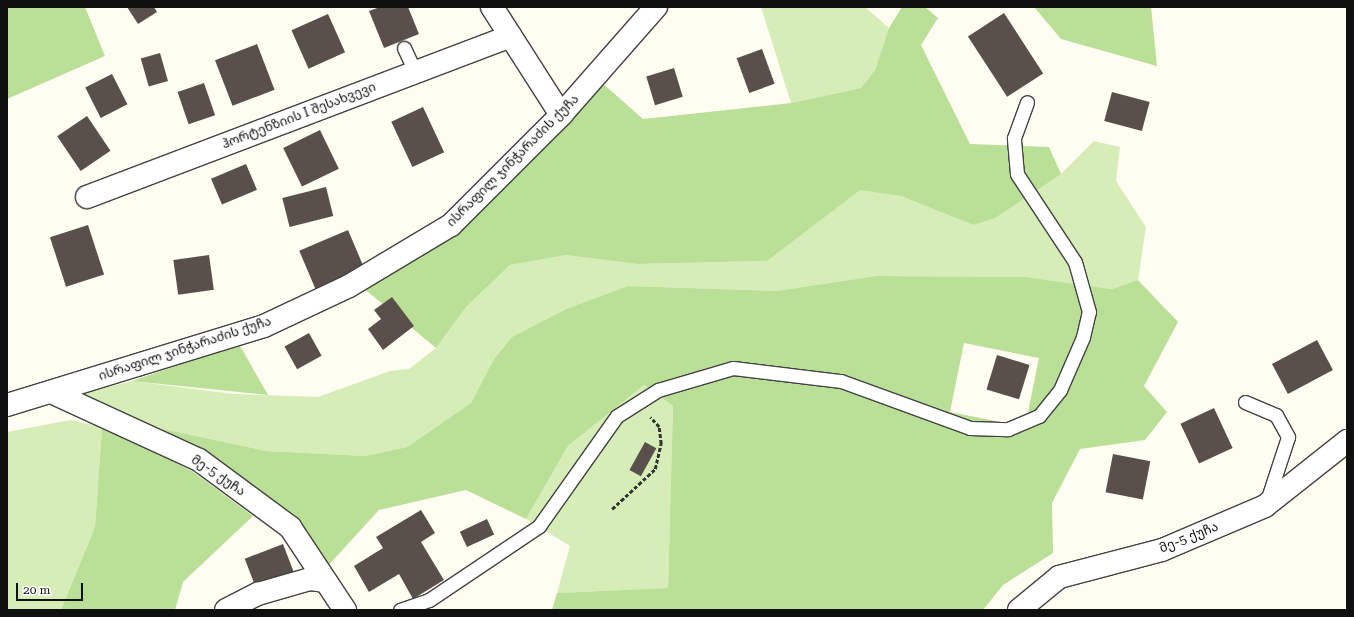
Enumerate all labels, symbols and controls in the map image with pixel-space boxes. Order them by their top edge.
street label: ჰორტენზიის I შესახვევი [220,79,378,153]
street label: ისრაფილ ჯინჭარაძის ქუჩა [444,92,582,230]
street label: ისრაფილ ჯინჭარაძის ქუჩა [97,314,273,384]
street label: მე-5 ქუჩა [188,452,248,500]
street label: მე-5 ქუჩა [1157,519,1221,557]
scale bar [18,575,85,601]
text: 20 m [23,583,50,597]

